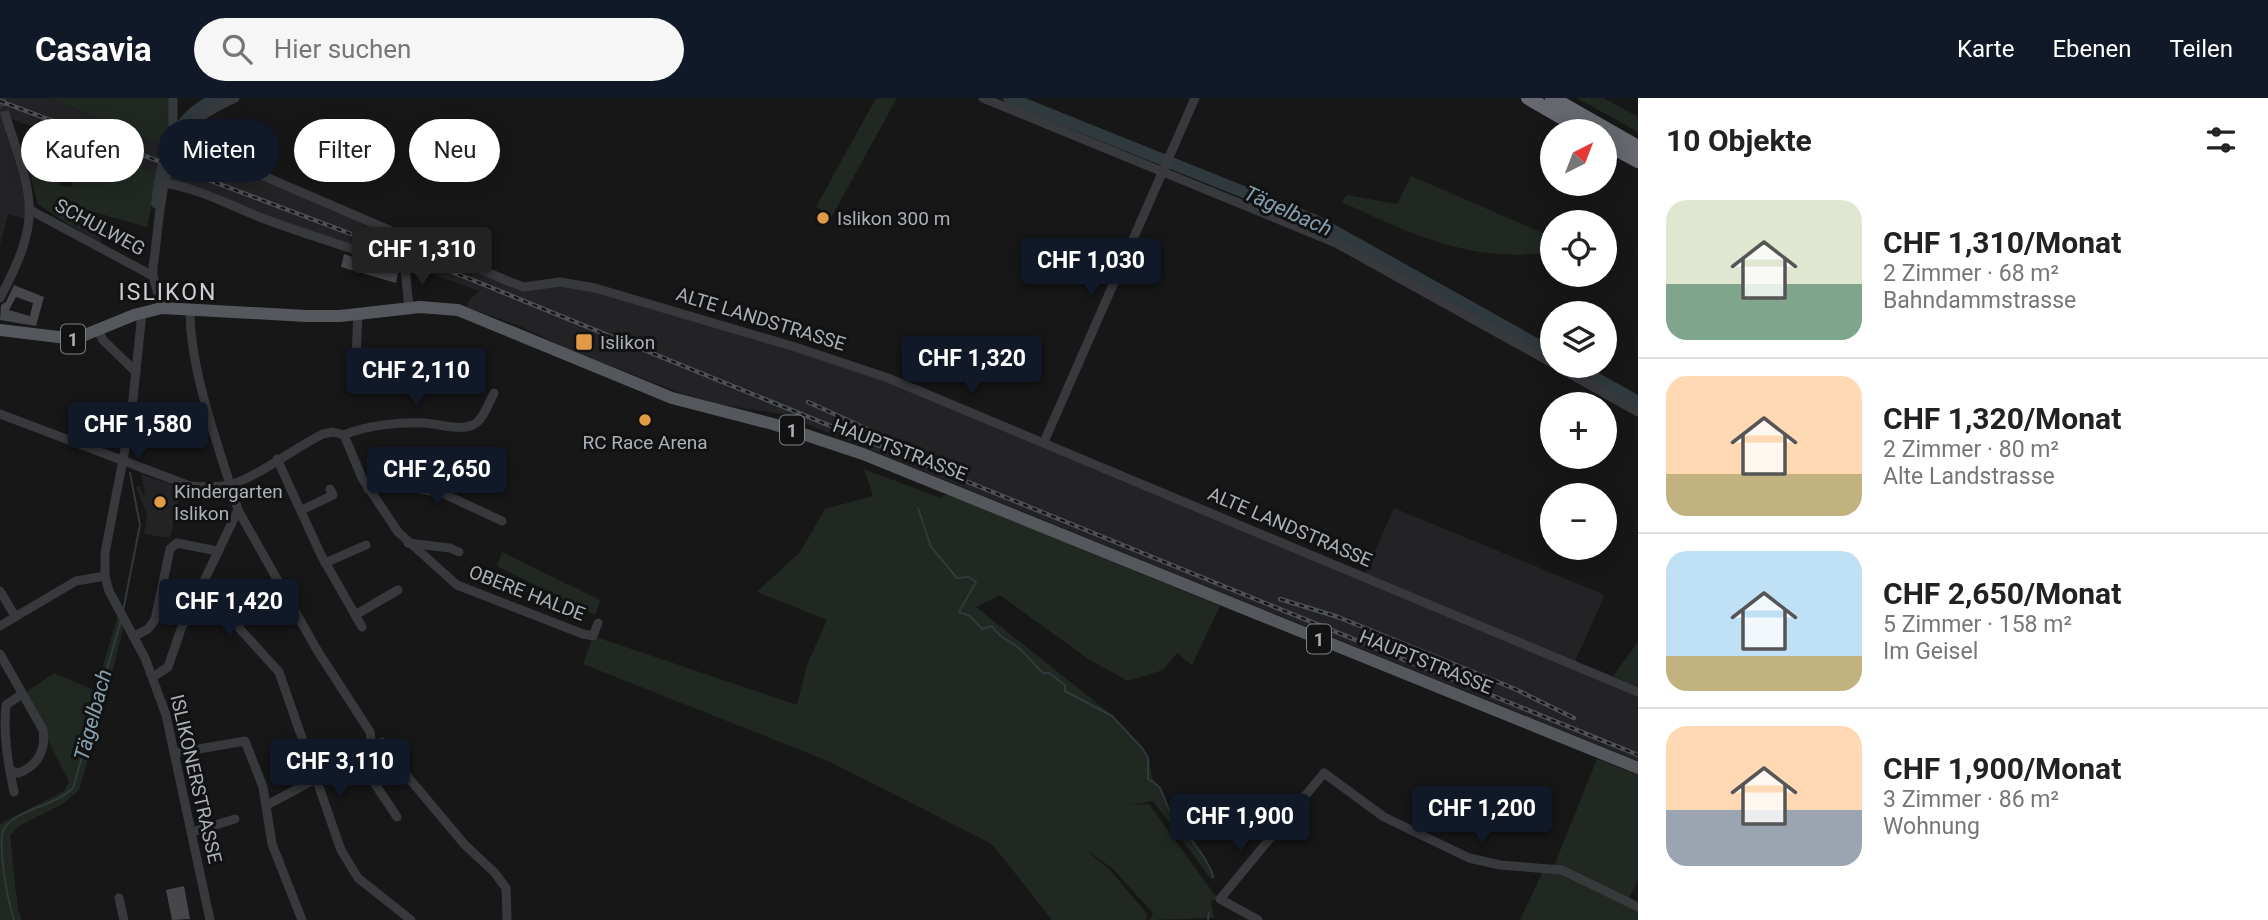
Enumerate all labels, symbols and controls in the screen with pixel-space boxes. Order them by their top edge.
search box [194,18,684,81]
text: Casavia [35,30,152,69]
icon: search [218,30,256,68]
text: Hier suchen [274,34,411,64]
text: Karte [1957,35,2014,63]
text: Ebenen [2052,35,2131,63]
text: Teilen [2169,35,2233,63]
chip: Kaufen [21,119,144,182]
chip: Mieten [158,119,280,182]
chip: Filter [294,119,395,182]
chip: Neu [409,119,500,182]
north arrow [1540,119,1617,196]
map controls [1540,119,1617,560]
icon: filters [2202,121,2240,159]
text: 10 Objekte [1666,123,1812,158]
water label: Tägelbach [1240,181,1336,241]
street label: SCHULWEG [51,194,149,260]
place label: Islikon 300 m [837,207,950,230]
marker: Islikon 300 m [815,210,831,226]
button: locate [1540,210,1617,287]
text: CHF 1,310/Monat [1883,225,2121,260]
pin: CHF 1,310 [342,228,502,287]
icon: home [1722,228,1806,312]
text: CHF 1,310 [368,236,476,263]
pin: CHF 1,030 [1011,238,1171,298]
text: CHF 1,030 [1037,247,1145,274]
text: 2 Zimmer · 68 m² [1883,260,2059,287]
district label: ISLIKON [119,279,217,306]
street label: ALTE LANDSTRASSE [674,282,849,356]
text: Bahndammstrasse [1883,287,2076,314]
button: layers [1540,301,1617,378]
road number: 1 [61,325,85,354]
place label: Islikon [600,331,655,354]
marker: Islikon [574,332,594,352]
pin: CHF 1,320 [892,336,1052,396]
text: CHF 1,320 [918,345,1026,372]
pin: CHF 2,110 [336,348,496,408]
text: CHF 2,110 [362,357,470,384]
button: + [1540,392,1617,469]
text: CHF 1,320/Monat [1883,401,2121,436]
pin: CHF 1,580 [58,402,218,462]
icon: home [1722,404,1806,488]
text: CHF 1,580 [84,411,192,438]
marker: RC Race Arena [637,412,653,428]
street label: HAUPTSTRASSE [830,414,970,486]
road number: 1 [780,416,804,444]
place label: RC Race Arena [582,431,708,454]
text: 2 Zimmer · 80 m² [1883,436,2059,463]
pin: CHF 2,650 [357,448,517,507]
text: CHF 2,650 [383,456,491,483]
text: Alte Landstrasse [1883,463,2055,490]
place label: Kindergarten Islikon [174,480,283,525]
street label: ALTE LANDSTRASSE [1205,482,1376,572]
button: − [1540,483,1617,560]
marker: Kindergarten Islikon [152,494,168,510]
street label: OBERE HALDE [466,560,589,626]
text: CHF 2,650/Monat [1883,576,2121,611]
icon: home [1722,579,1806,663]
pin: CHF 1,420 [149,580,309,639]
text: CHF 1,420 [175,588,283,615]
text: 5 Zimmer · 158 m² [1883,611,2072,638]
road number: 1 [1307,624,1331,654]
street label: HAUPTSTRASSE [1356,625,1496,699]
text: Im Geisel [1883,638,1978,665]
water label: Tägelbach [69,667,117,763]
street label: ISLIKONERSTRASSE [165,692,227,866]
pin: CHF 3,110 [260,740,420,799]
text: CHF 3,110 [286,748,394,775]
text: CHF 1,900/Monat [1883,751,2121,786]
icon: home [1722,754,1806,838]
pin: CHF 1,200 [1402,786,1562,846]
text: 3 Zimmer · 86 m² [1883,786,2059,813]
pin: CHF 1,900 [1160,794,1320,854]
text: CHF 1,200 [1428,795,1536,822]
text: CHF 1,900 [1186,803,1294,830]
text: Wohnung [1883,813,1980,840]

